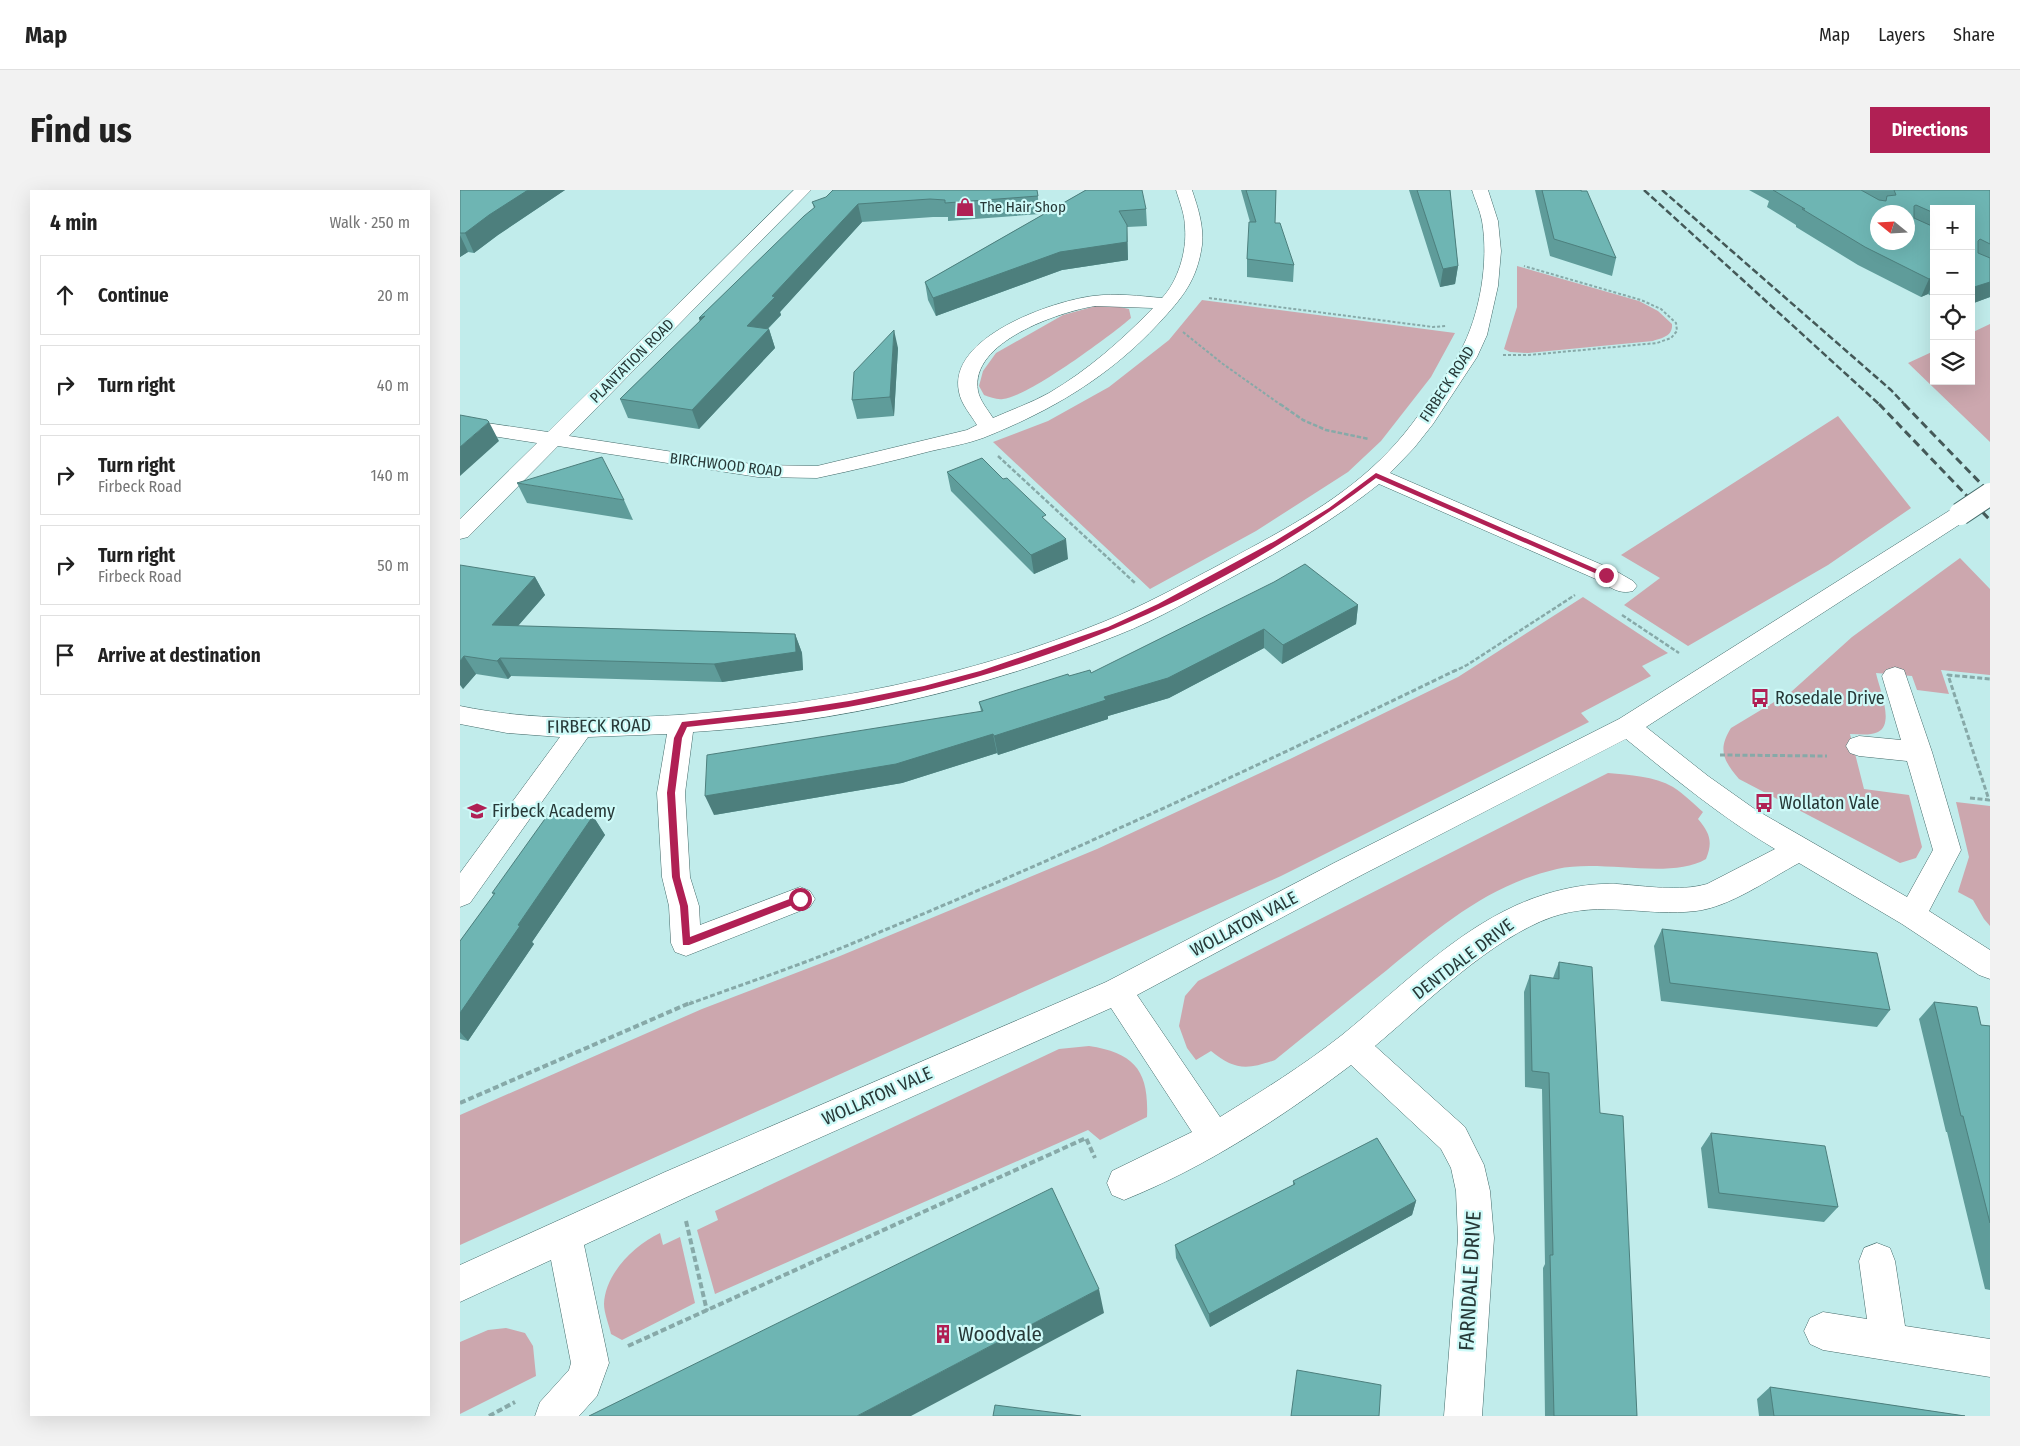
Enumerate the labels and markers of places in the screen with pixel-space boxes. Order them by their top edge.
shop icon: The Hair Shop [954,196,976,218]
place label: The Hair Shop [980,198,1066,216]
bus stop icon: Rosedale Drive [1749,687,1771,709]
place label: Rosedale Drive [1775,687,1885,709]
bus stop icon: Wollaton Vale [1753,792,1775,814]
place label: Wollaton Vale [1779,792,1880,814]
school or university icon: Firbeck Academy [466,800,488,822]
place label: Firbeck Academy [492,800,615,822]
place label: Woodvale [958,1321,1042,1347]
building icon: Woodvale [932,1323,954,1345]

